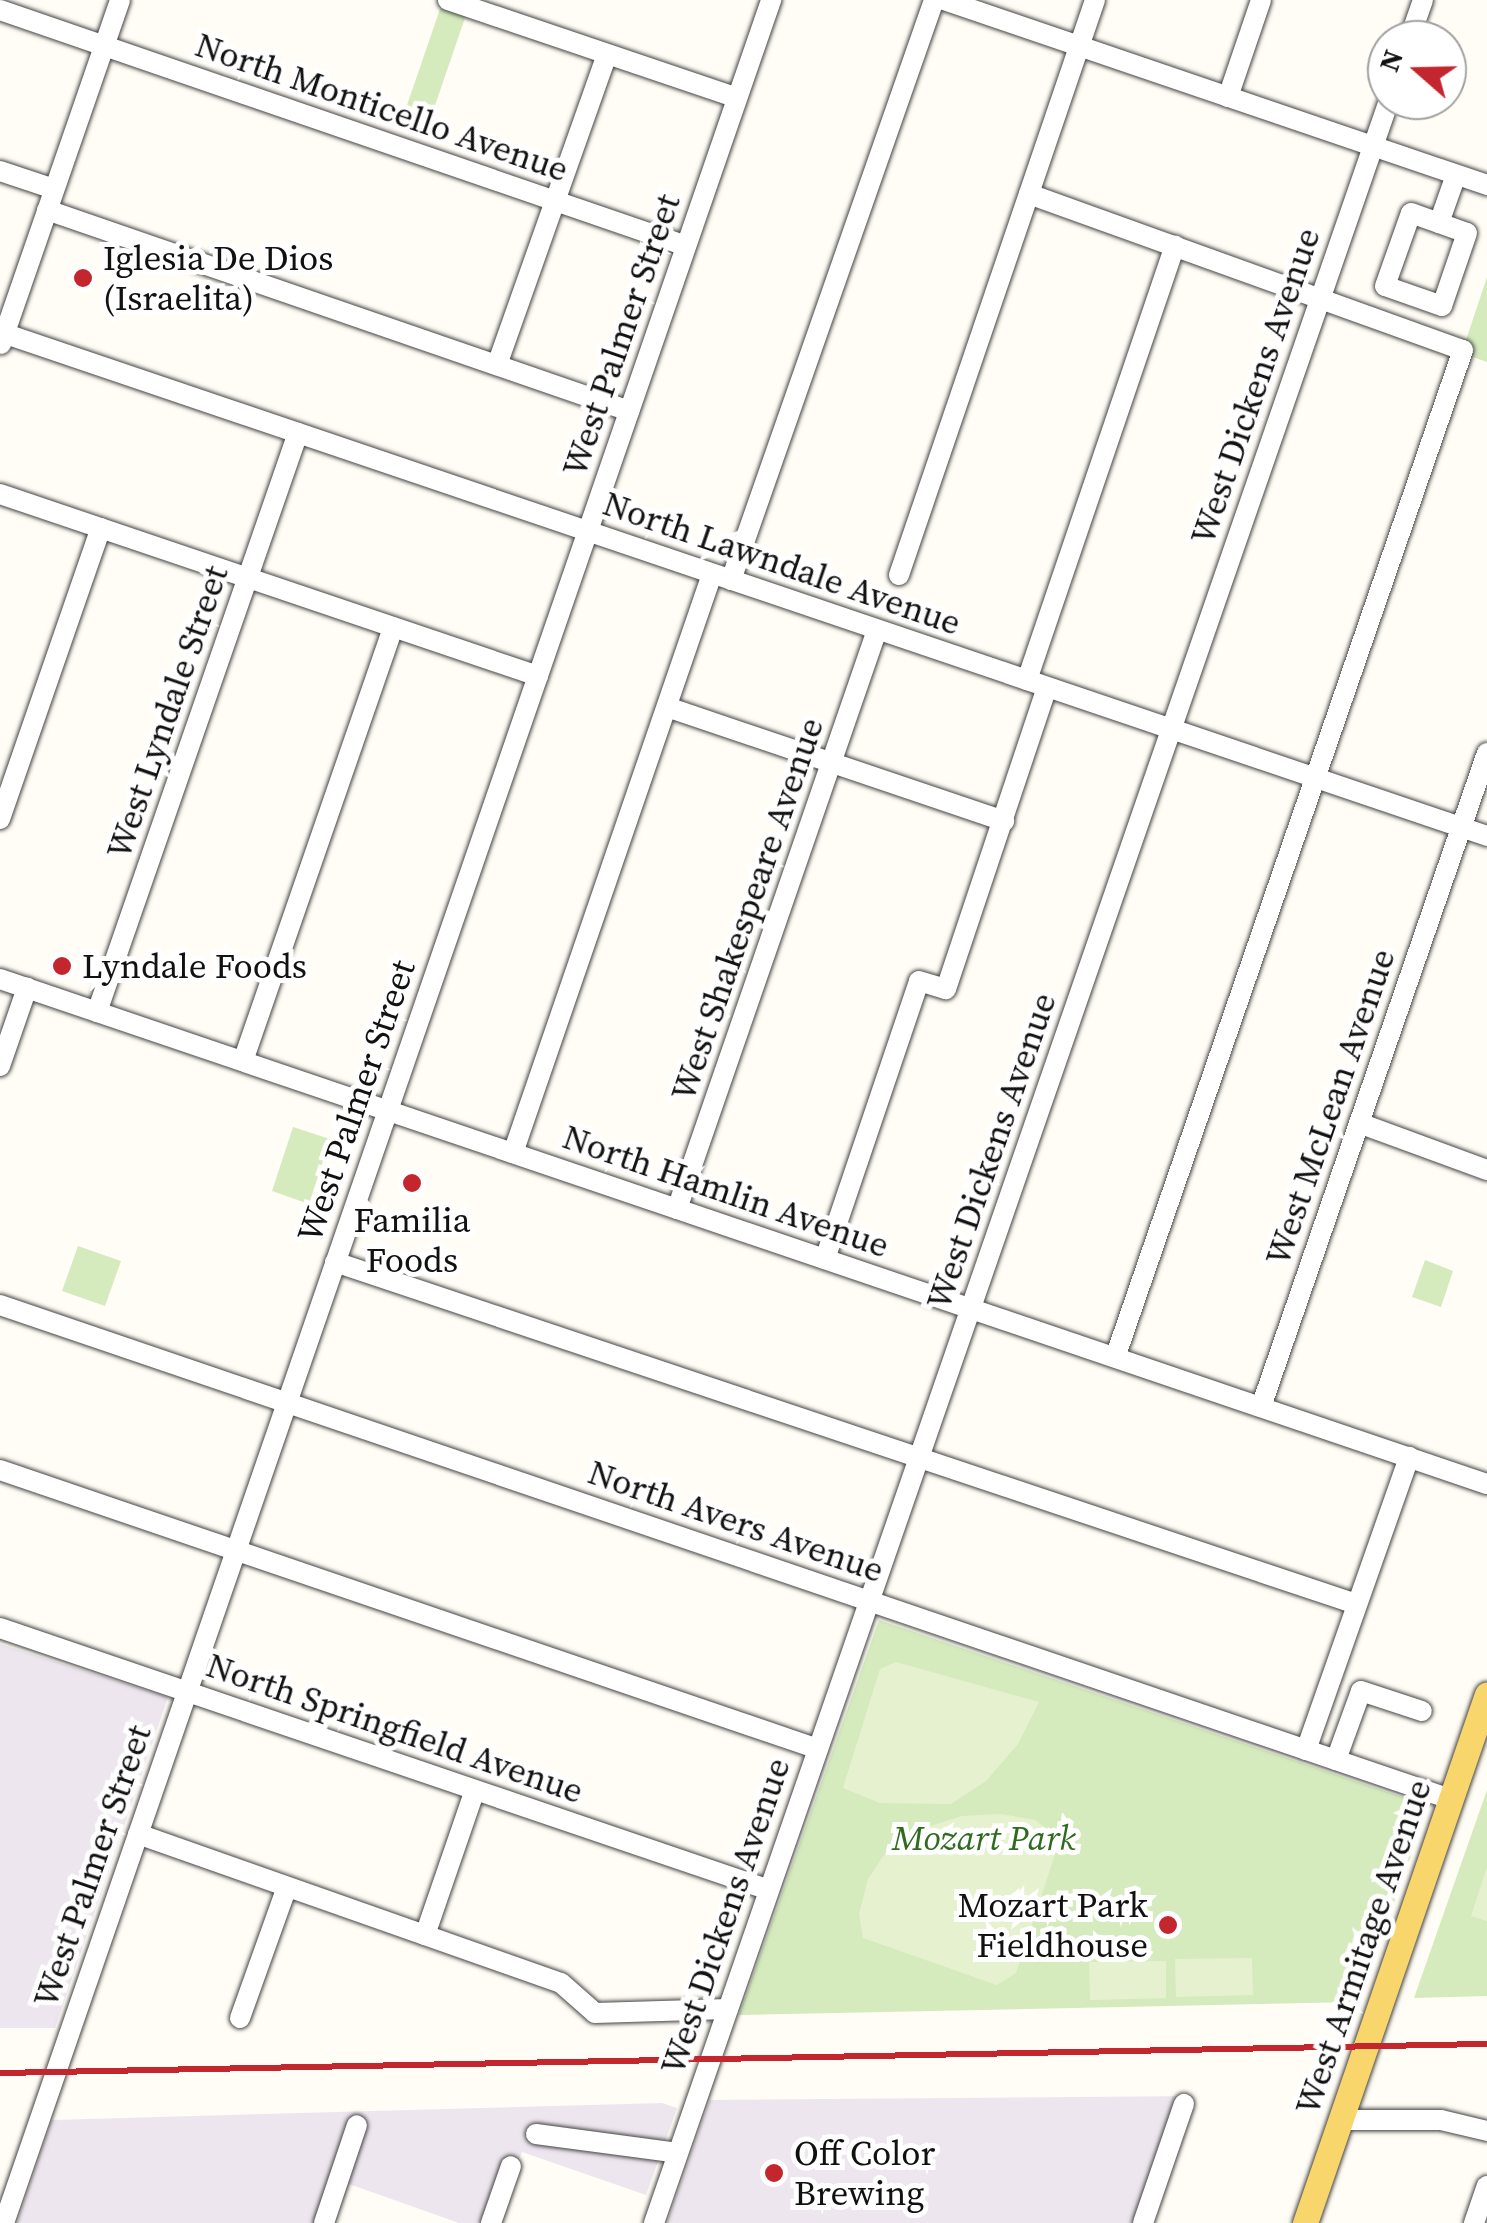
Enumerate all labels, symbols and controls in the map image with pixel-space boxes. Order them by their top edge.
north arrow [1367,20,1467,120]
street label: North Monticello Avenue [190,23,574,191]
text: N [1369,44,1412,77]
street label: West Palmer Street [553,188,689,482]
street label: West Dickens Avenue [1181,222,1329,550]
place label: Iglesia De Dios (Israelita) [103,237,333,319]
marker: Iglesia De Dios (Israelita) [72,267,94,289]
street label: North Lawndale Avenue [598,482,966,644]
street label: West Lyndale Street [97,560,237,864]
street label: West Shakespeare Avenue [662,712,832,1106]
street label: West McLean Avenue [1256,943,1404,1271]
place label: Lyndale Foods [82,945,307,987]
street label: West Palmer Street [288,954,424,1248]
marker: Lyndale Foods [51,955,73,977]
street label: West Dickens Avenue [917,987,1065,1315]
street label: North Hamlin Avenue [558,1116,894,1266]
marker: Familia Foods [401,1172,423,1194]
place label: Familia Foods [353,1199,471,1281]
street label: North Avers Avenue [583,1451,889,1591]
street label: North Springfield Avenue [201,1644,589,1812]
street label: West Palmer Street [24,1719,160,2013]
street label: West Dickens Avenue [651,1752,799,2080]
street label: West Armitage Avenue [1286,1774,1440,2120]
park label: Mozart Park [892,1817,1076,1859]
place label: Mozart Park Fieldhouse [957,1884,1148,1966]
marker: Mozart Park Fieldhouse [1157,1914,1179,1936]
place label: Off Color Brewing [794,2132,935,2214]
marker: Off Color Brewing [763,2162,785,2184]

